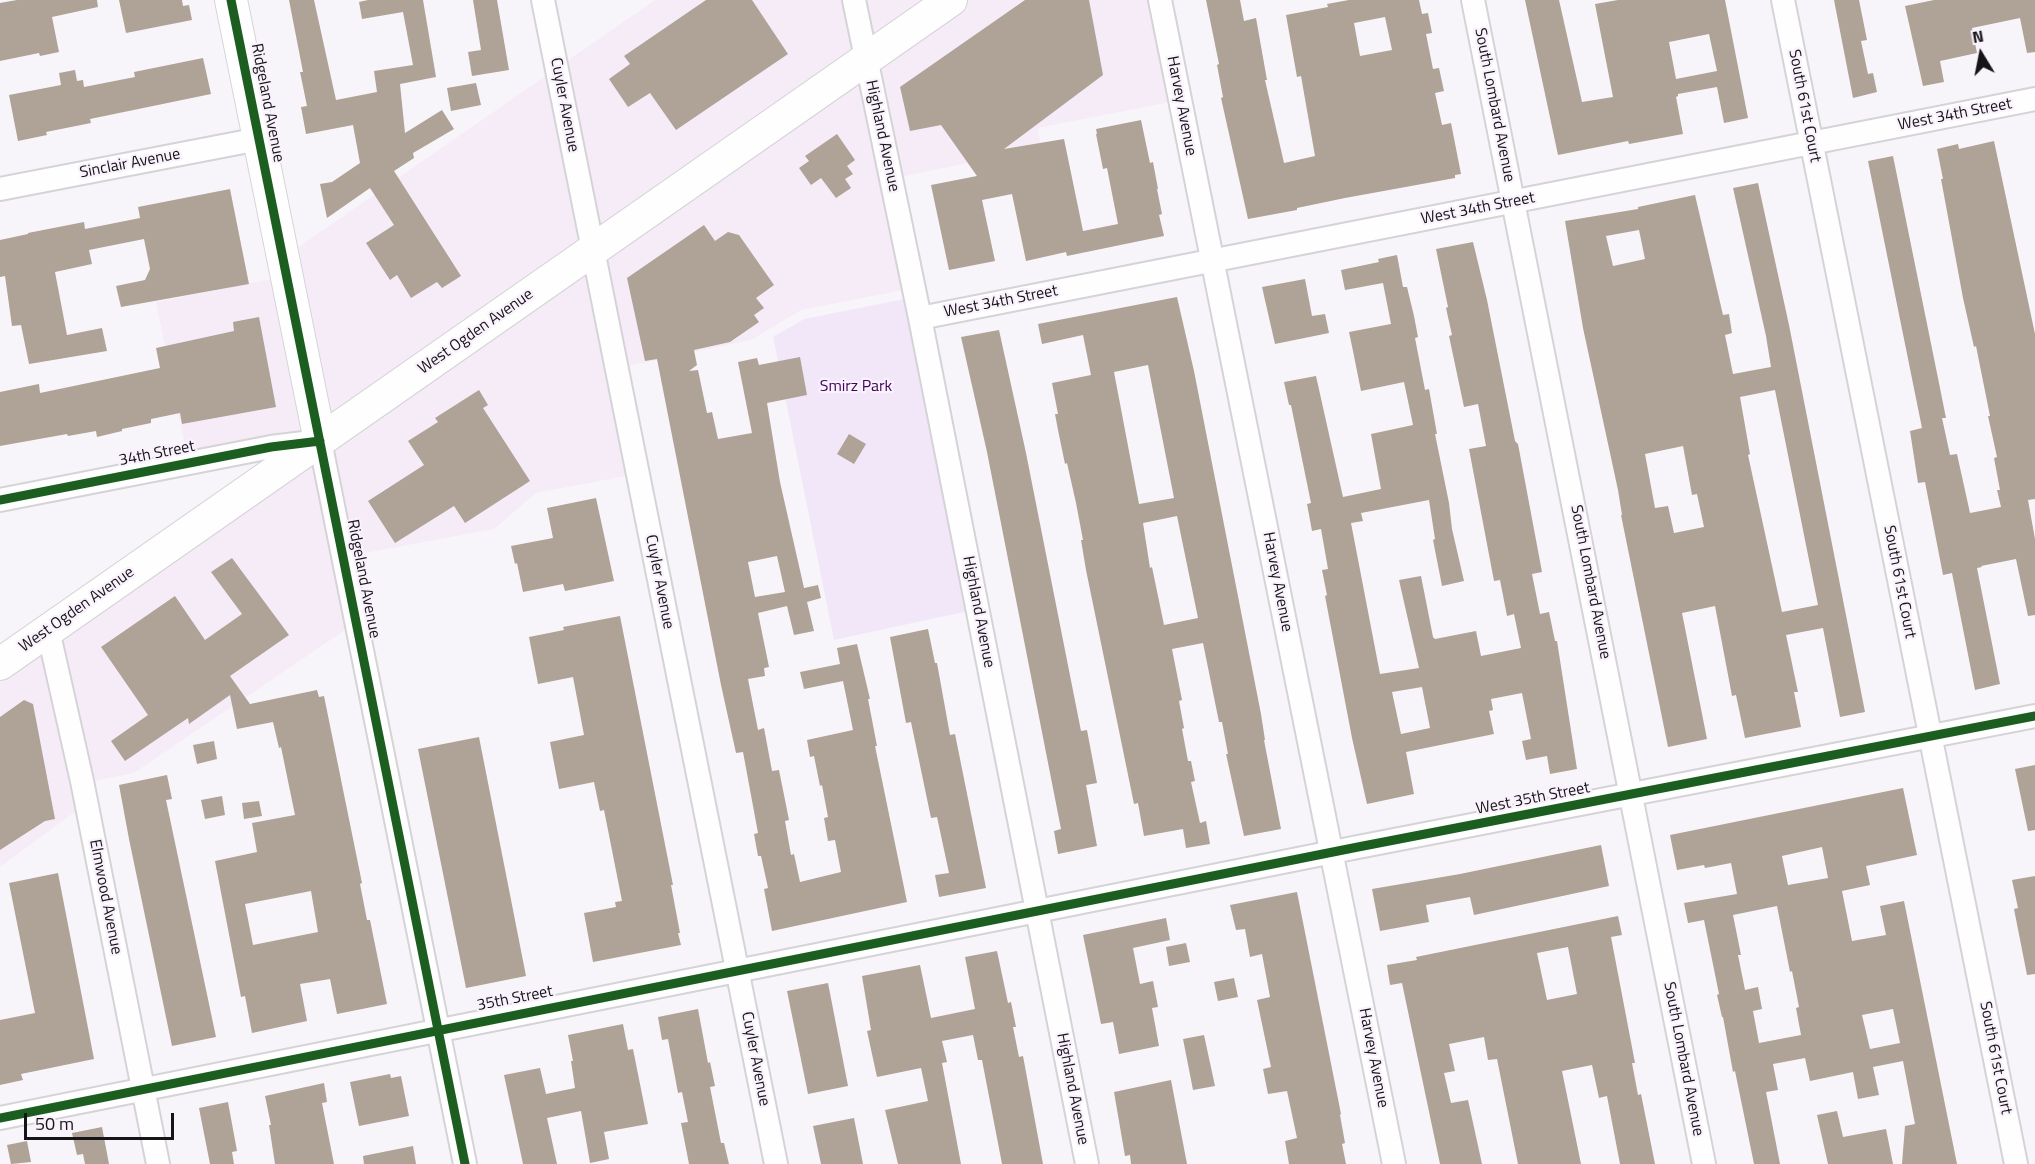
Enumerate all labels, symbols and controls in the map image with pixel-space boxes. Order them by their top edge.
text: N [1970,23,1985,49]
north arrow [1951,24,2011,84]
street label: South Lombard Avenue [1470,26,1518,184]
street label: Ridgeland Avenue [246,42,288,164]
street label: South 61st Court [1784,48,1824,164]
street label: Harvey Avenue [1162,55,1200,157]
street label: Cuyler Avenue [545,56,583,154]
street label: Highland Avenue [861,79,903,193]
street label: West 34th Street [1897,95,2013,135]
street label: Sinclair Avenue [78,145,182,183]
street label: West 34th Street [1420,189,1536,229]
street label: West 34th Street [943,282,1059,322]
street label: West Ogden Avenue [415,285,537,379]
park label: Smirz Park [820,377,892,397]
street label: 34th Street [117,437,197,471]
street label: South Lombard Avenue [1566,503,1614,661]
street label: Ridgeland Avenue [342,518,384,640]
street label: South 61st Court [1879,524,1919,640]
street label: Harvey Avenue [1258,531,1296,633]
street label: Cuyler Avenue [640,533,678,631]
street label: Highland Avenue [958,554,998,670]
street label: West Ogden Avenue [16,563,138,657]
street label: West 35th Street [1475,779,1591,819]
street label: Elmwood Avenue [84,838,126,956]
street label: South Lombard Avenue [1659,980,1707,1138]
street label: 35th Street [475,982,555,1016]
street label: South 61st Court [1975,1000,2015,1116]
street label: Harvey Avenue [1354,1007,1392,1109]
street label: Cuyler Avenue [736,1010,774,1108]
street label: Highland Avenue [1052,1031,1092,1147]
scale bar [27,1101,177,1139]
text: 50 m [35,1110,74,1137]

